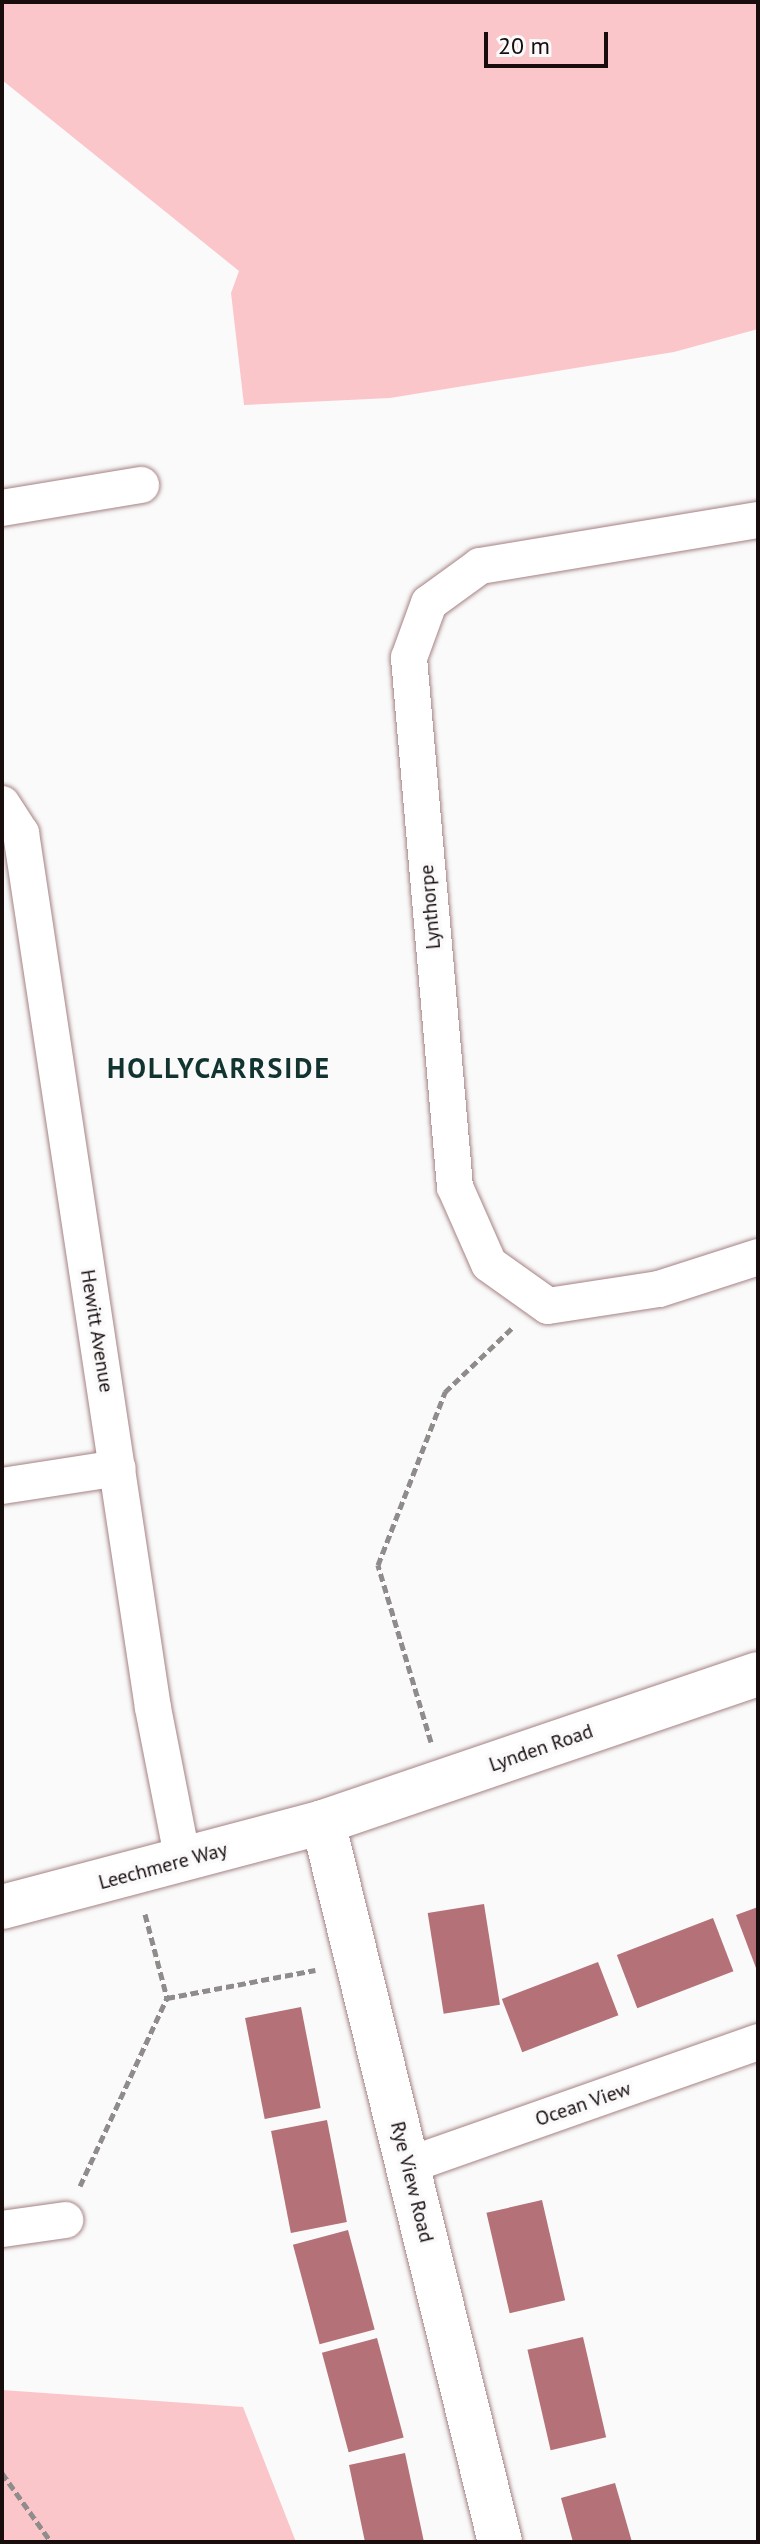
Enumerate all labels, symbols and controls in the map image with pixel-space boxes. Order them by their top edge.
scale bar [488,16,612,66]
text: 20 m [498,30,550,61]
street label: Lynthorpe [414,864,446,950]
district label: HOLLYCARRSIDE [107,1051,331,1085]
street label: Hewitt Avenue [75,1267,119,1395]
street label: Lynden Road [486,1719,596,1777]
street label: Leechmere Way [96,1837,230,1895]
street label: Ocean View [532,2076,634,2132]
street label: Rye View Road [385,2119,439,2245]

